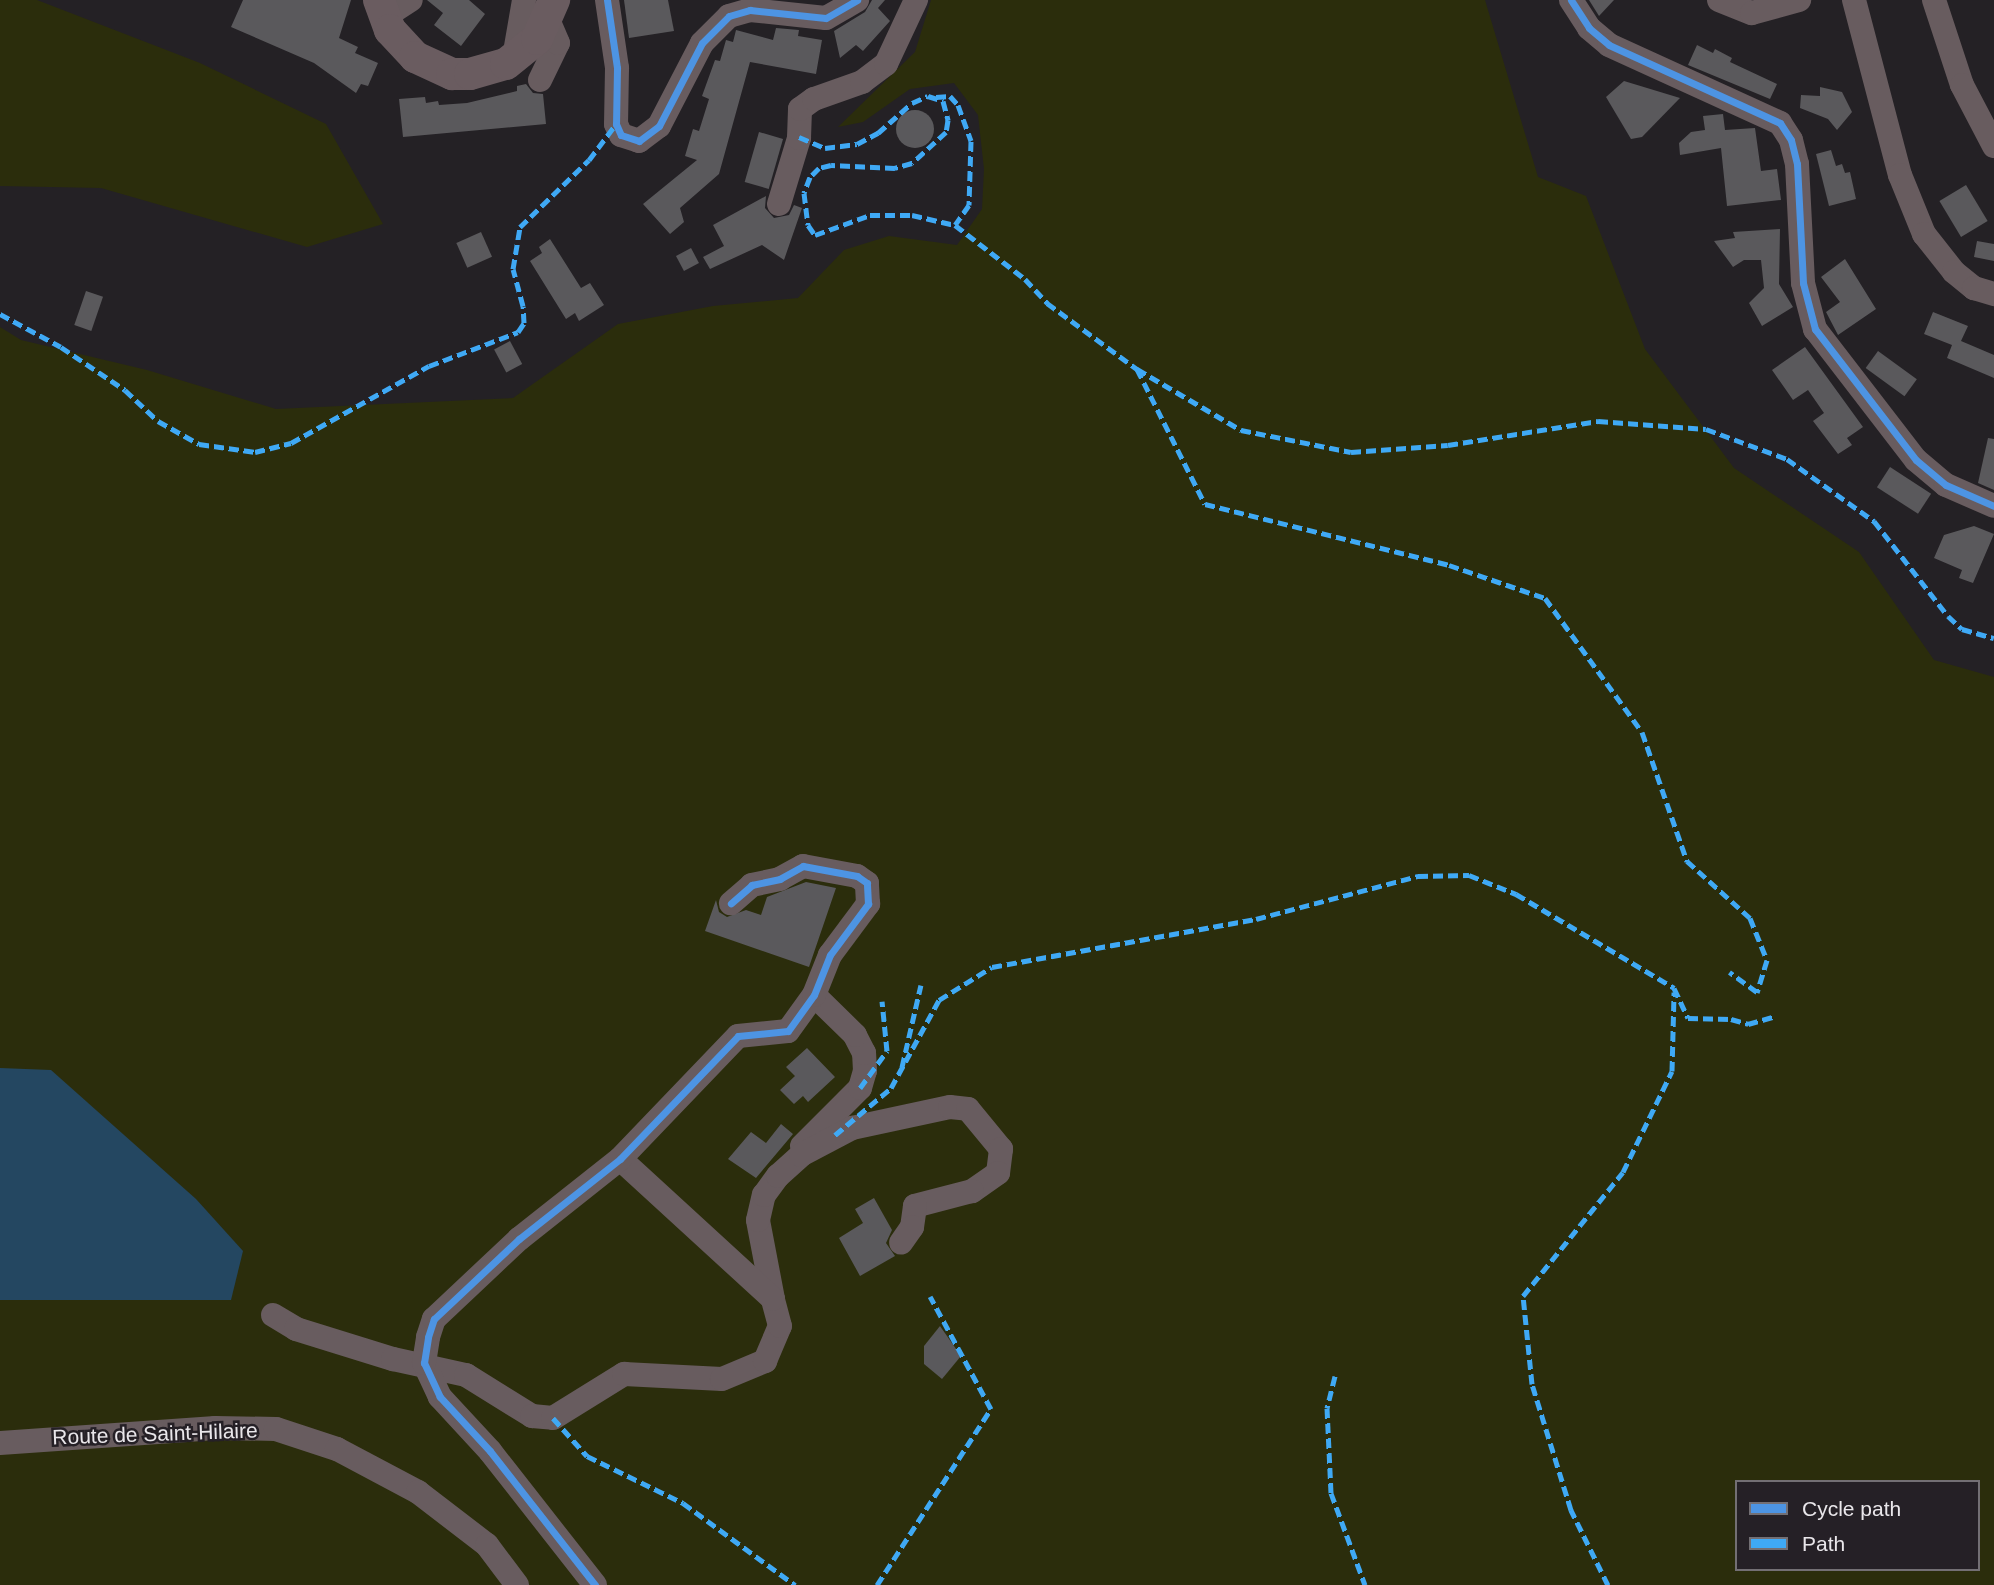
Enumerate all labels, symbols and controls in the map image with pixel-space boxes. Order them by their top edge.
street label: Route de Saint-Hilaire [52,1418,258,1450]
legend [1735,1480,1980,1571]
text: Cycle path [1802,1497,1901,1520]
text: Path [1802,1532,1845,1555]

